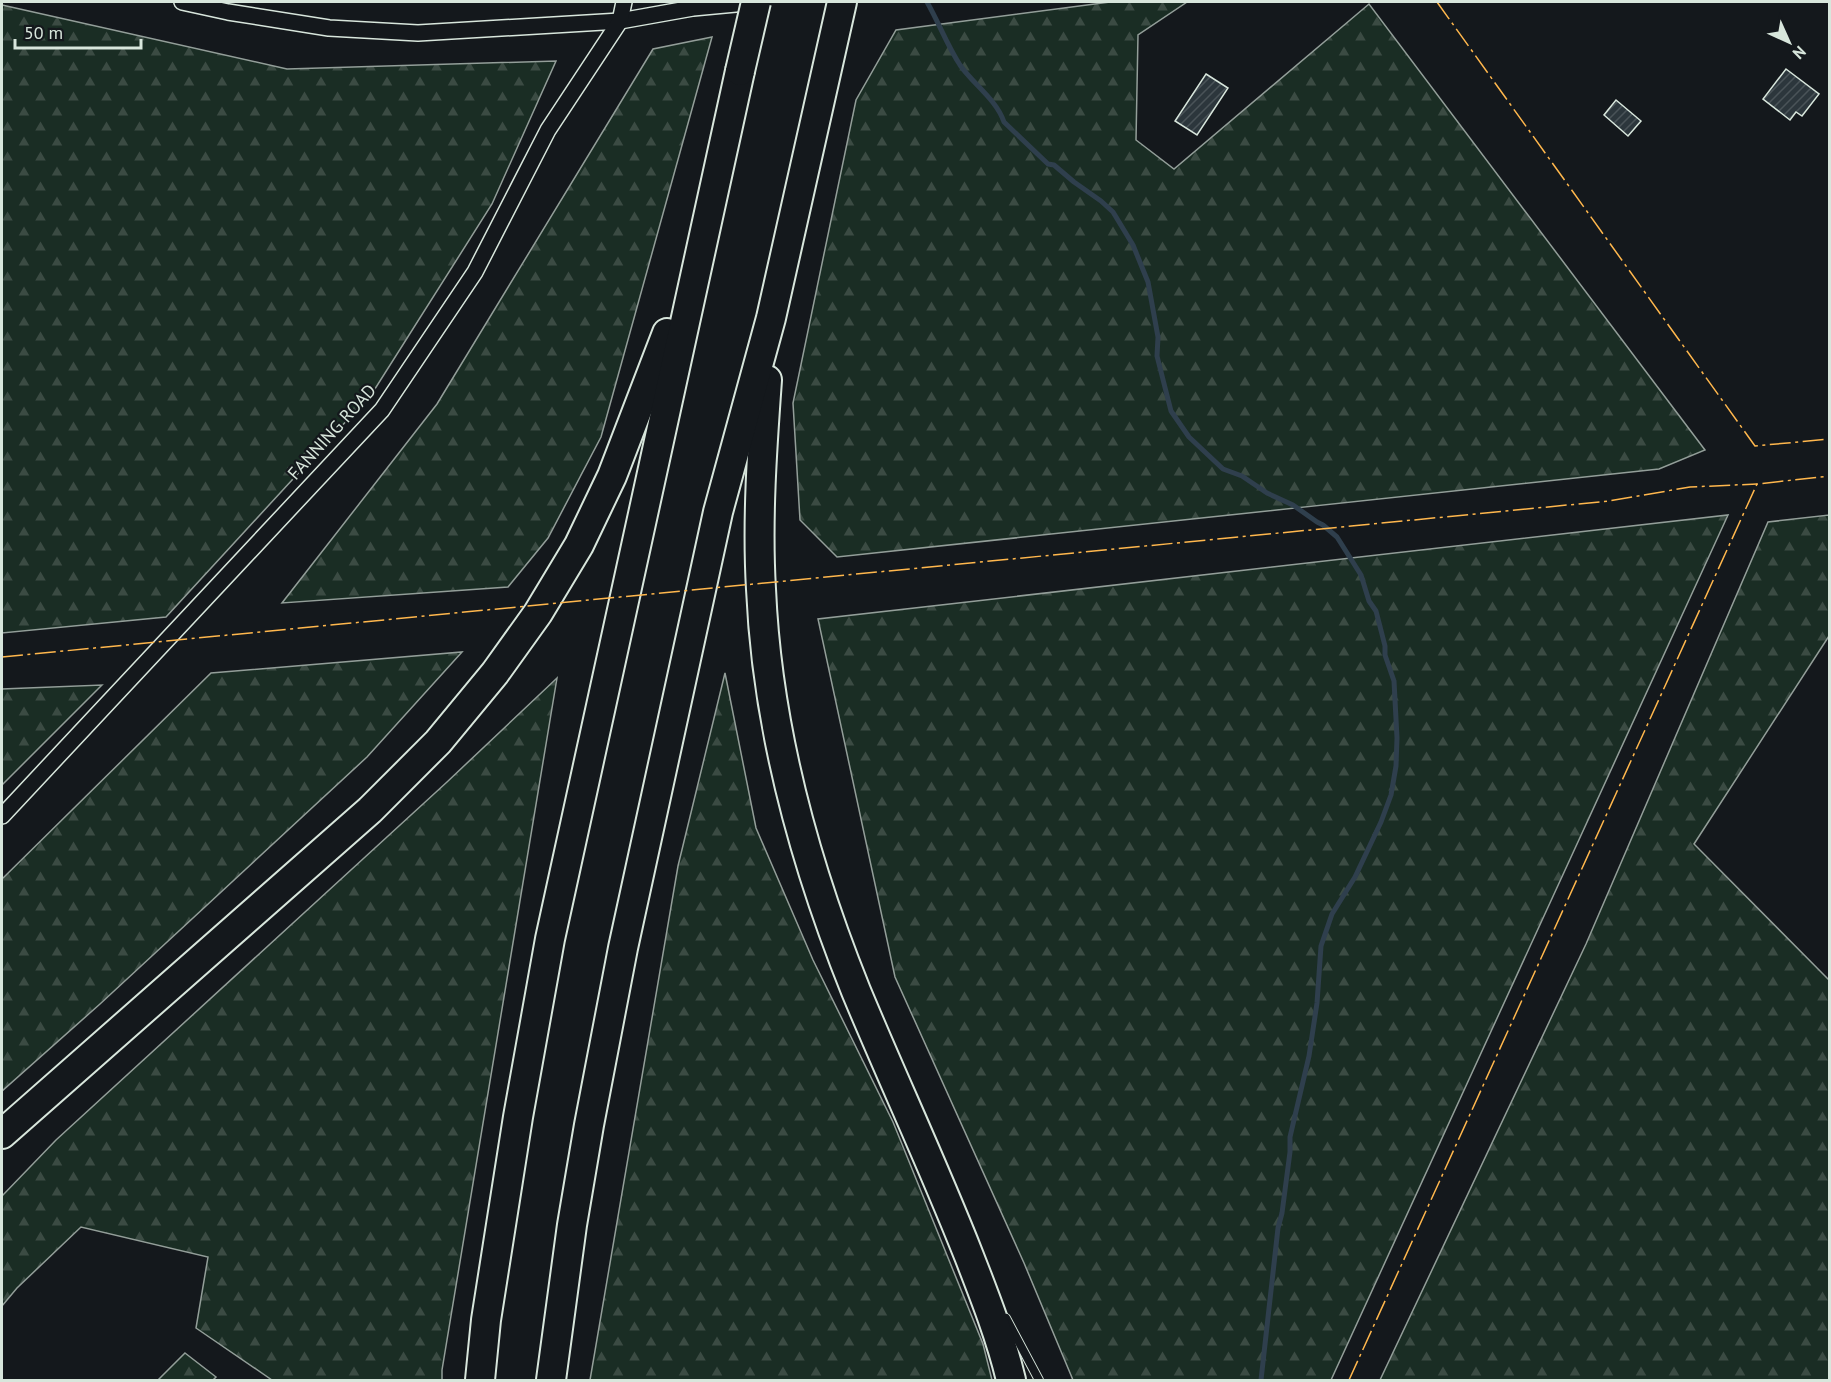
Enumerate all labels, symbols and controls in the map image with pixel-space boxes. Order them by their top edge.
scale bar [15,12,141,50]
north arrow [1759,12,1819,72]
text: 50 m [24,21,63,44]
text: N [1789,42,1810,63]
street label: FANNING ROAD [282,379,381,484]

